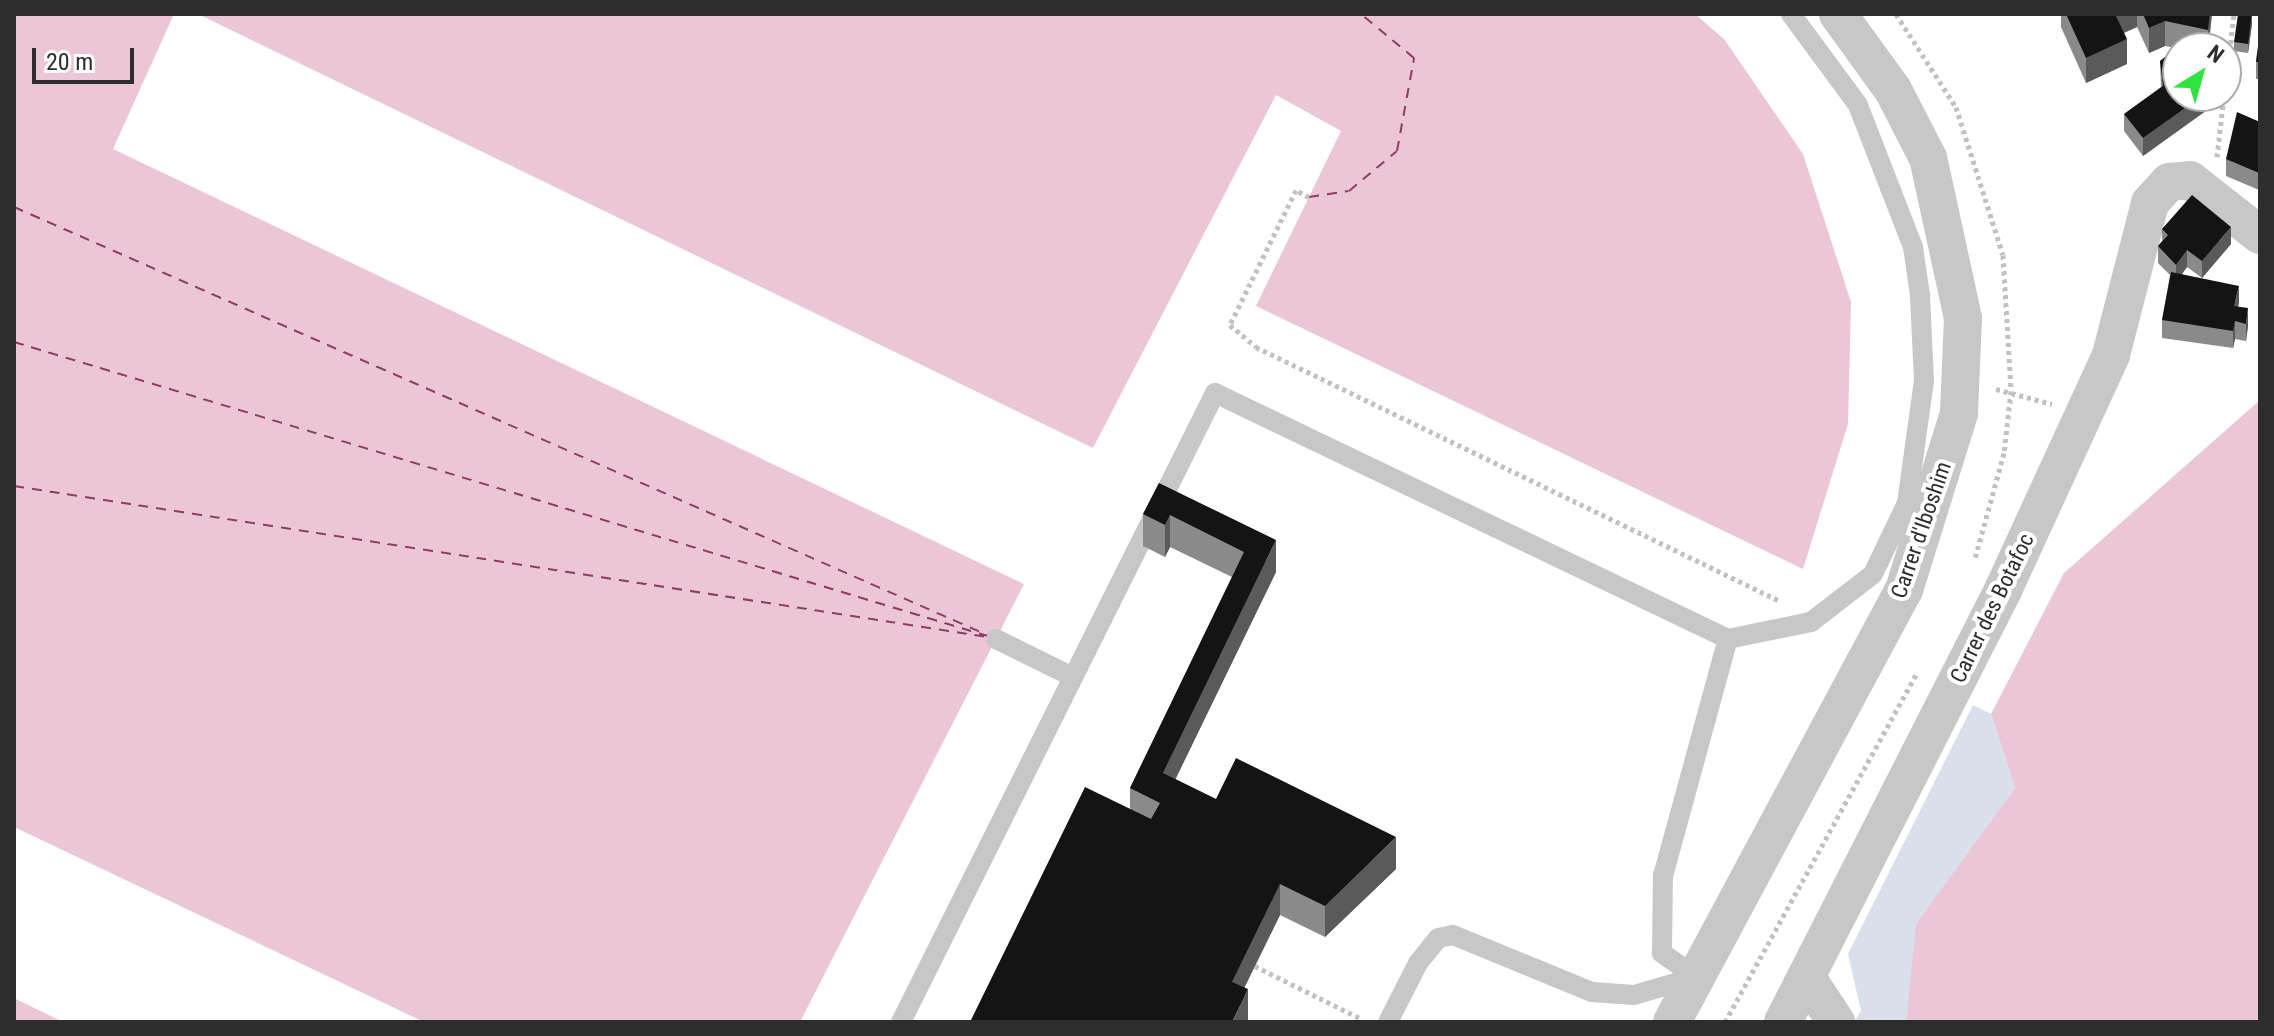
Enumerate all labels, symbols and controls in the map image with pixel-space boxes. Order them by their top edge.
scale bar [36,32,138,82]
north arrow [2162,32,2242,112]
text: N [2203,40,2228,68]
text: 20 m [46,48,93,76]
street label: Carrer d'Iboshim [1885,458,1957,602]
street label: Carrer des Botafoc [1944,529,2040,687]

